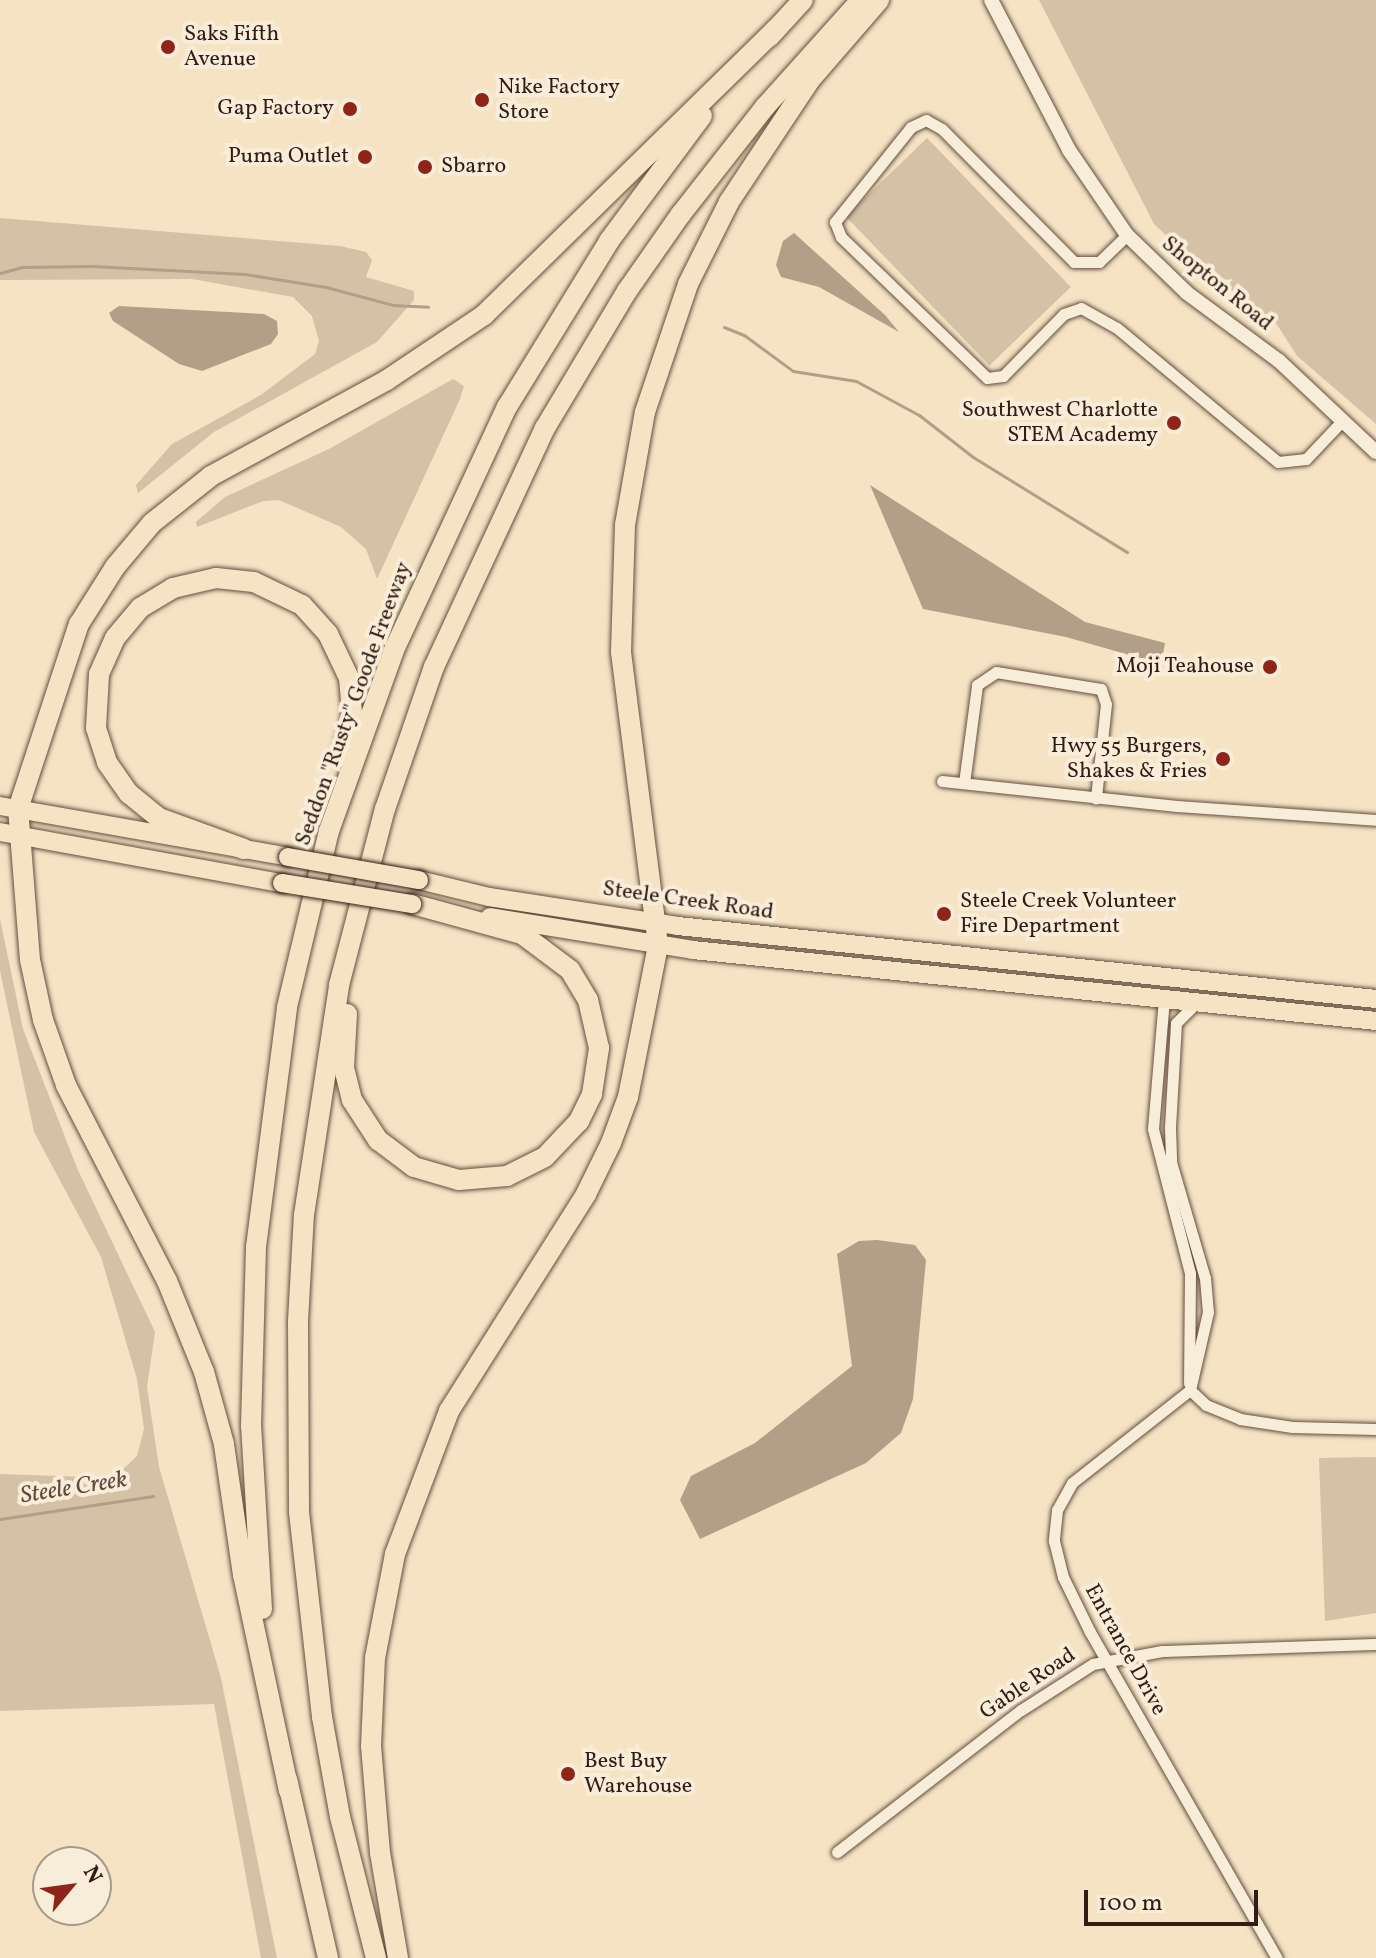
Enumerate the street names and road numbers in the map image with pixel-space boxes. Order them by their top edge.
street label: Shopton Road [1156,231,1278,337]
street label: Seddon "Rusty" Goode Freeway [290,559,418,849]
street label: Steele Creek Road [601,876,775,926]
street label: Entrance Drive [1078,1580,1172,1720]
street label: Gable Road [975,1642,1081,1726]

